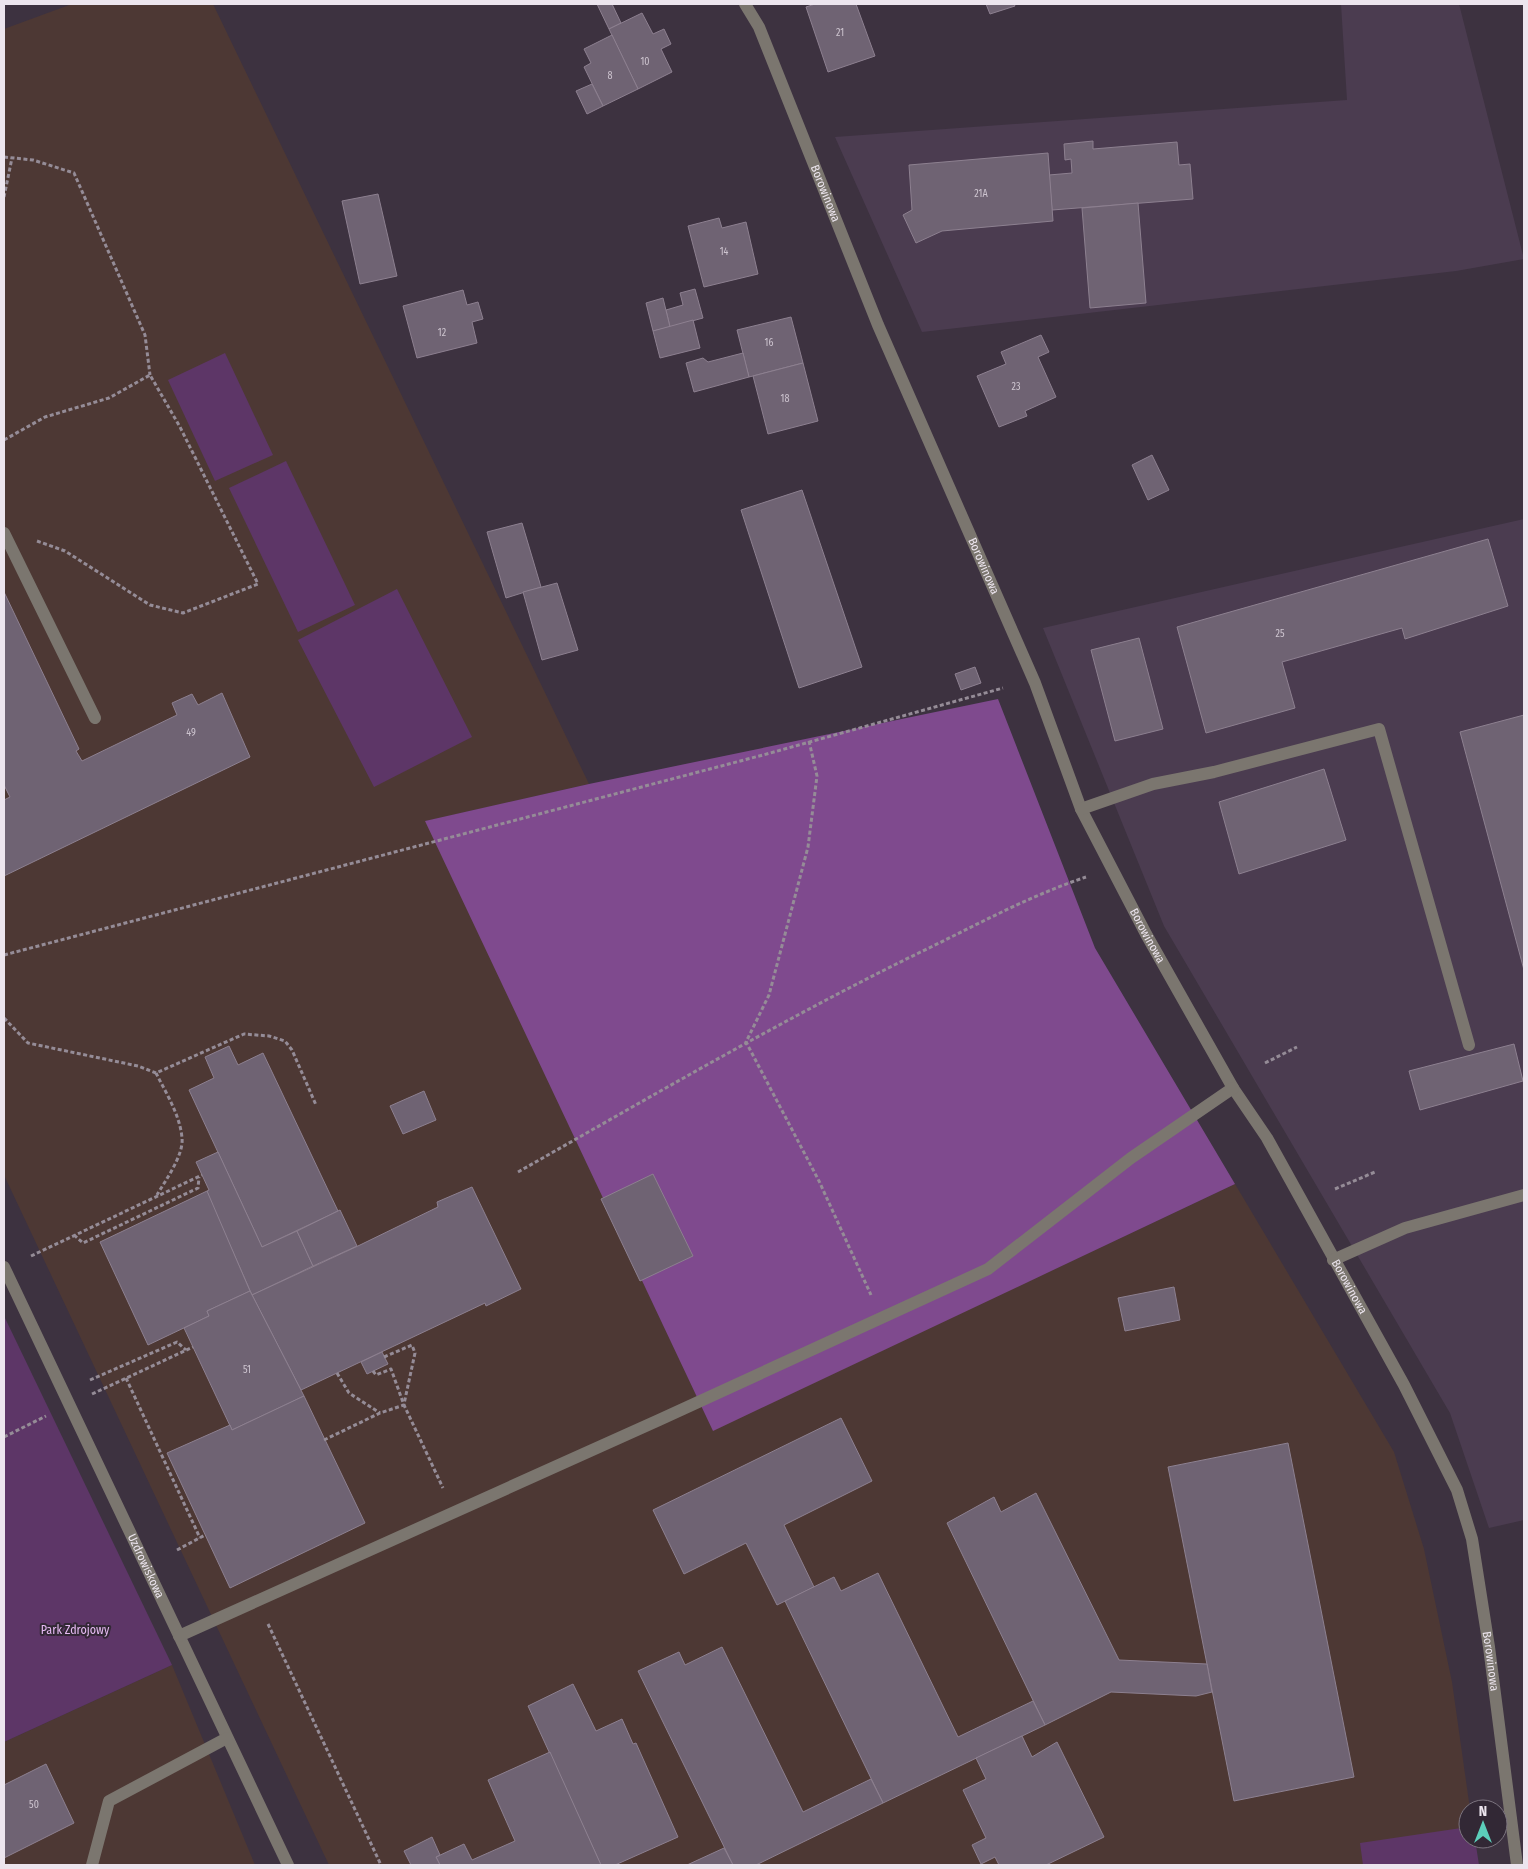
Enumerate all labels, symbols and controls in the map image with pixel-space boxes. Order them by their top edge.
house number: 21 [836,27,844,39]
house number: 10 [640,56,650,68]
house number: 8 [608,70,613,82]
street label: Borowinowa [808,163,843,224]
house number: 21A [974,188,988,200]
house number: 14 [720,246,729,258]
house number: 12 [438,327,447,339]
house number: 16 [765,337,773,349]
house number: 23 [1012,381,1021,393]
house number: 18 [781,393,789,405]
street label: Borowinowa [965,536,1002,597]
house number: 25 [1276,628,1285,640]
house number: 49 [186,727,196,739]
street label: Borowinowa [1127,906,1168,966]
street label: Borowinowa [1329,1257,1370,1316]
house number: 51 [243,1364,251,1376]
street label: Uzdrowiskowa [125,1532,167,1601]
park label: Park Zdrojowy [41,1623,110,1637]
street label: Borowinowa [1480,1630,1502,1692]
house number: 50 [29,1799,39,1811]
north arrow [1458,1799,1508,1849]
text: N [1479,1803,1487,1820]

